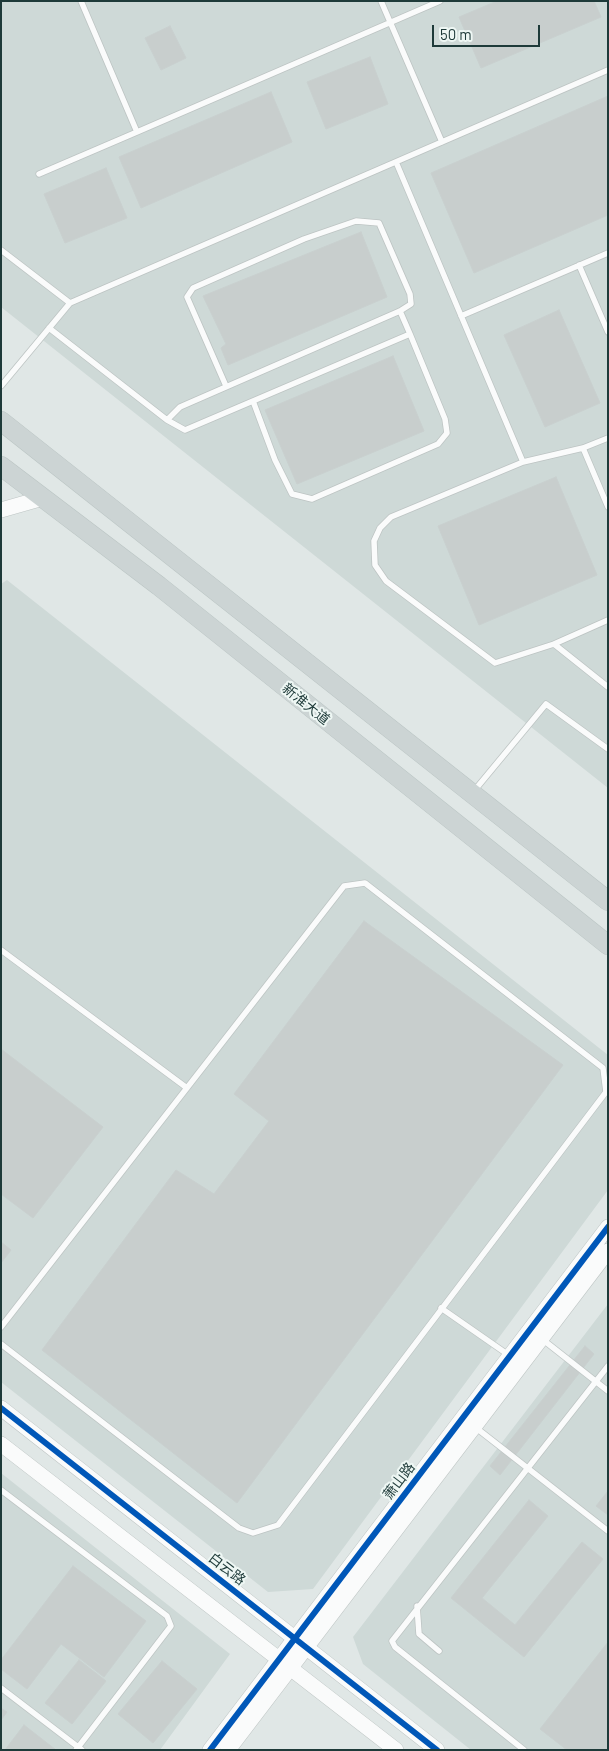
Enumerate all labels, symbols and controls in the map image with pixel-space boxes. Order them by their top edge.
scale bar [434,15,542,47]
text: 50 m [440,25,472,43]
street label: 新淮大道 [279,680,333,728]
street label: 萧山路 [380,1459,418,1503]
street label: 白云路 [205,1549,249,1589]

